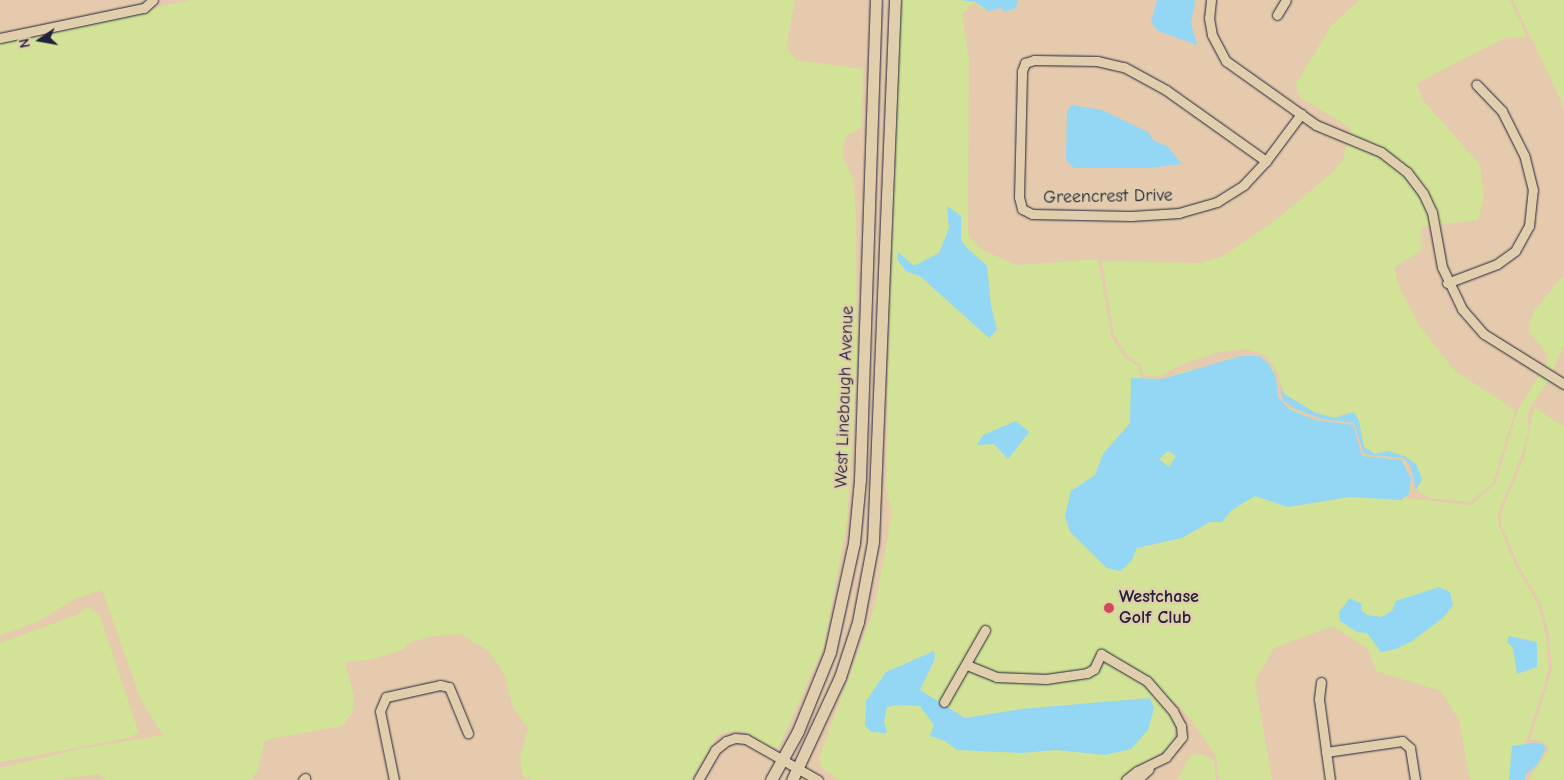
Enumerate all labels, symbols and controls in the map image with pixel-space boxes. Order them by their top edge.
north arrow [15,15,65,65]
text: N [16,37,34,49]
street label: Greencrest Drive [1043,185,1173,209]
street label: West Linebaugh Avenue [831,306,859,488]
place label: Westchase Golf Club [1119,587,1199,630]
marker: Westchase Golf Club [1103,602,1115,614]

